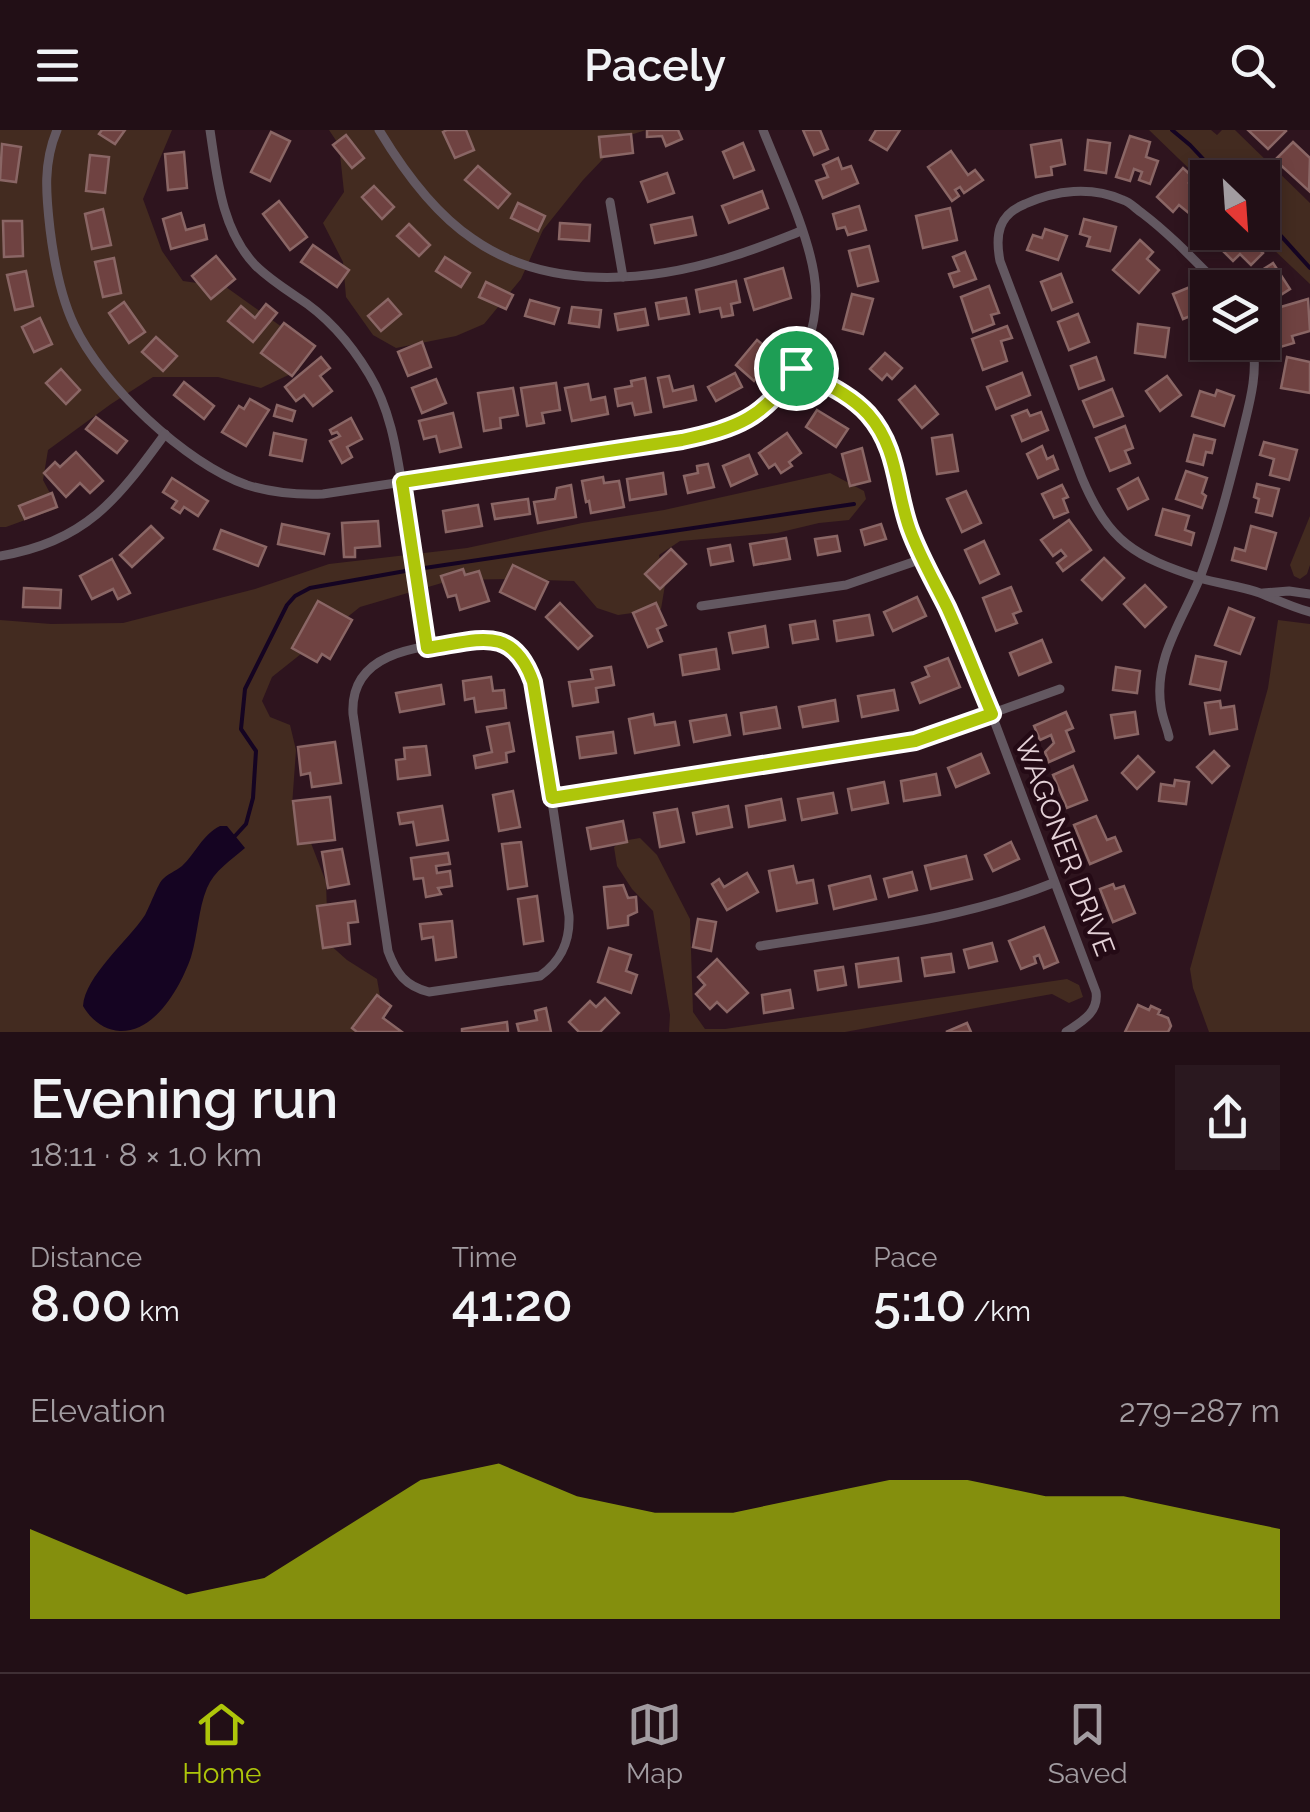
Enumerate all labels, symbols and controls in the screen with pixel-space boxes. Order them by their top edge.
icon: menu [30,38,85,93]
icon: search [1225,38,1280,93]
text: Pacely [584,39,726,92]
north arrow [1190,160,1280,250]
map controls [1190,160,1280,360]
button: layers [1190,270,1280,360]
pin [754,326,839,411]
icon: arrive [769,341,824,396]
street label: WAGONER DRIVE [1008,732,1122,961]
button: share [1175,1065,1280,1170]
text: Evening run [30,1066,338,1131]
text: 18:11 · 8 × 1.0 km [30,1136,262,1173]
text: Distance [30,1241,142,1274]
text: Time [452,1241,517,1274]
text: Pace [873,1241,938,1274]
text: 8.00 [30,1274,132,1333]
text: 41:20 [452,1274,573,1333]
text: 5:10 [873,1274,966,1333]
text: km [132,1295,180,1328]
text: /km [966,1295,1031,1328]
text: Elevation [30,1392,166,1429]
text: 279–287 m [1119,1392,1280,1429]
tab: Home [182,1697,262,1790]
tab: Map [626,1697,683,1790]
tab: Saved [1048,1697,1128,1790]

